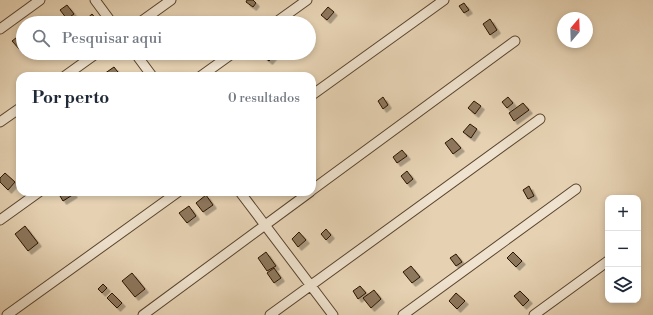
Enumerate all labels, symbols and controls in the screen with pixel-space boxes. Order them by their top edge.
north arrow [557,12,593,48]
search box [16,16,316,60]
icon: search [30,27,52,49]
text: Pesquisar aqui [62,29,162,48]
text: Por perto [32,87,109,109]
text: 0 resultados [228,90,300,106]
map controls [605,195,641,303]
button: + [605,195,641,231]
button: − [605,231,641,267]
button: layers [605,267,641,303]

